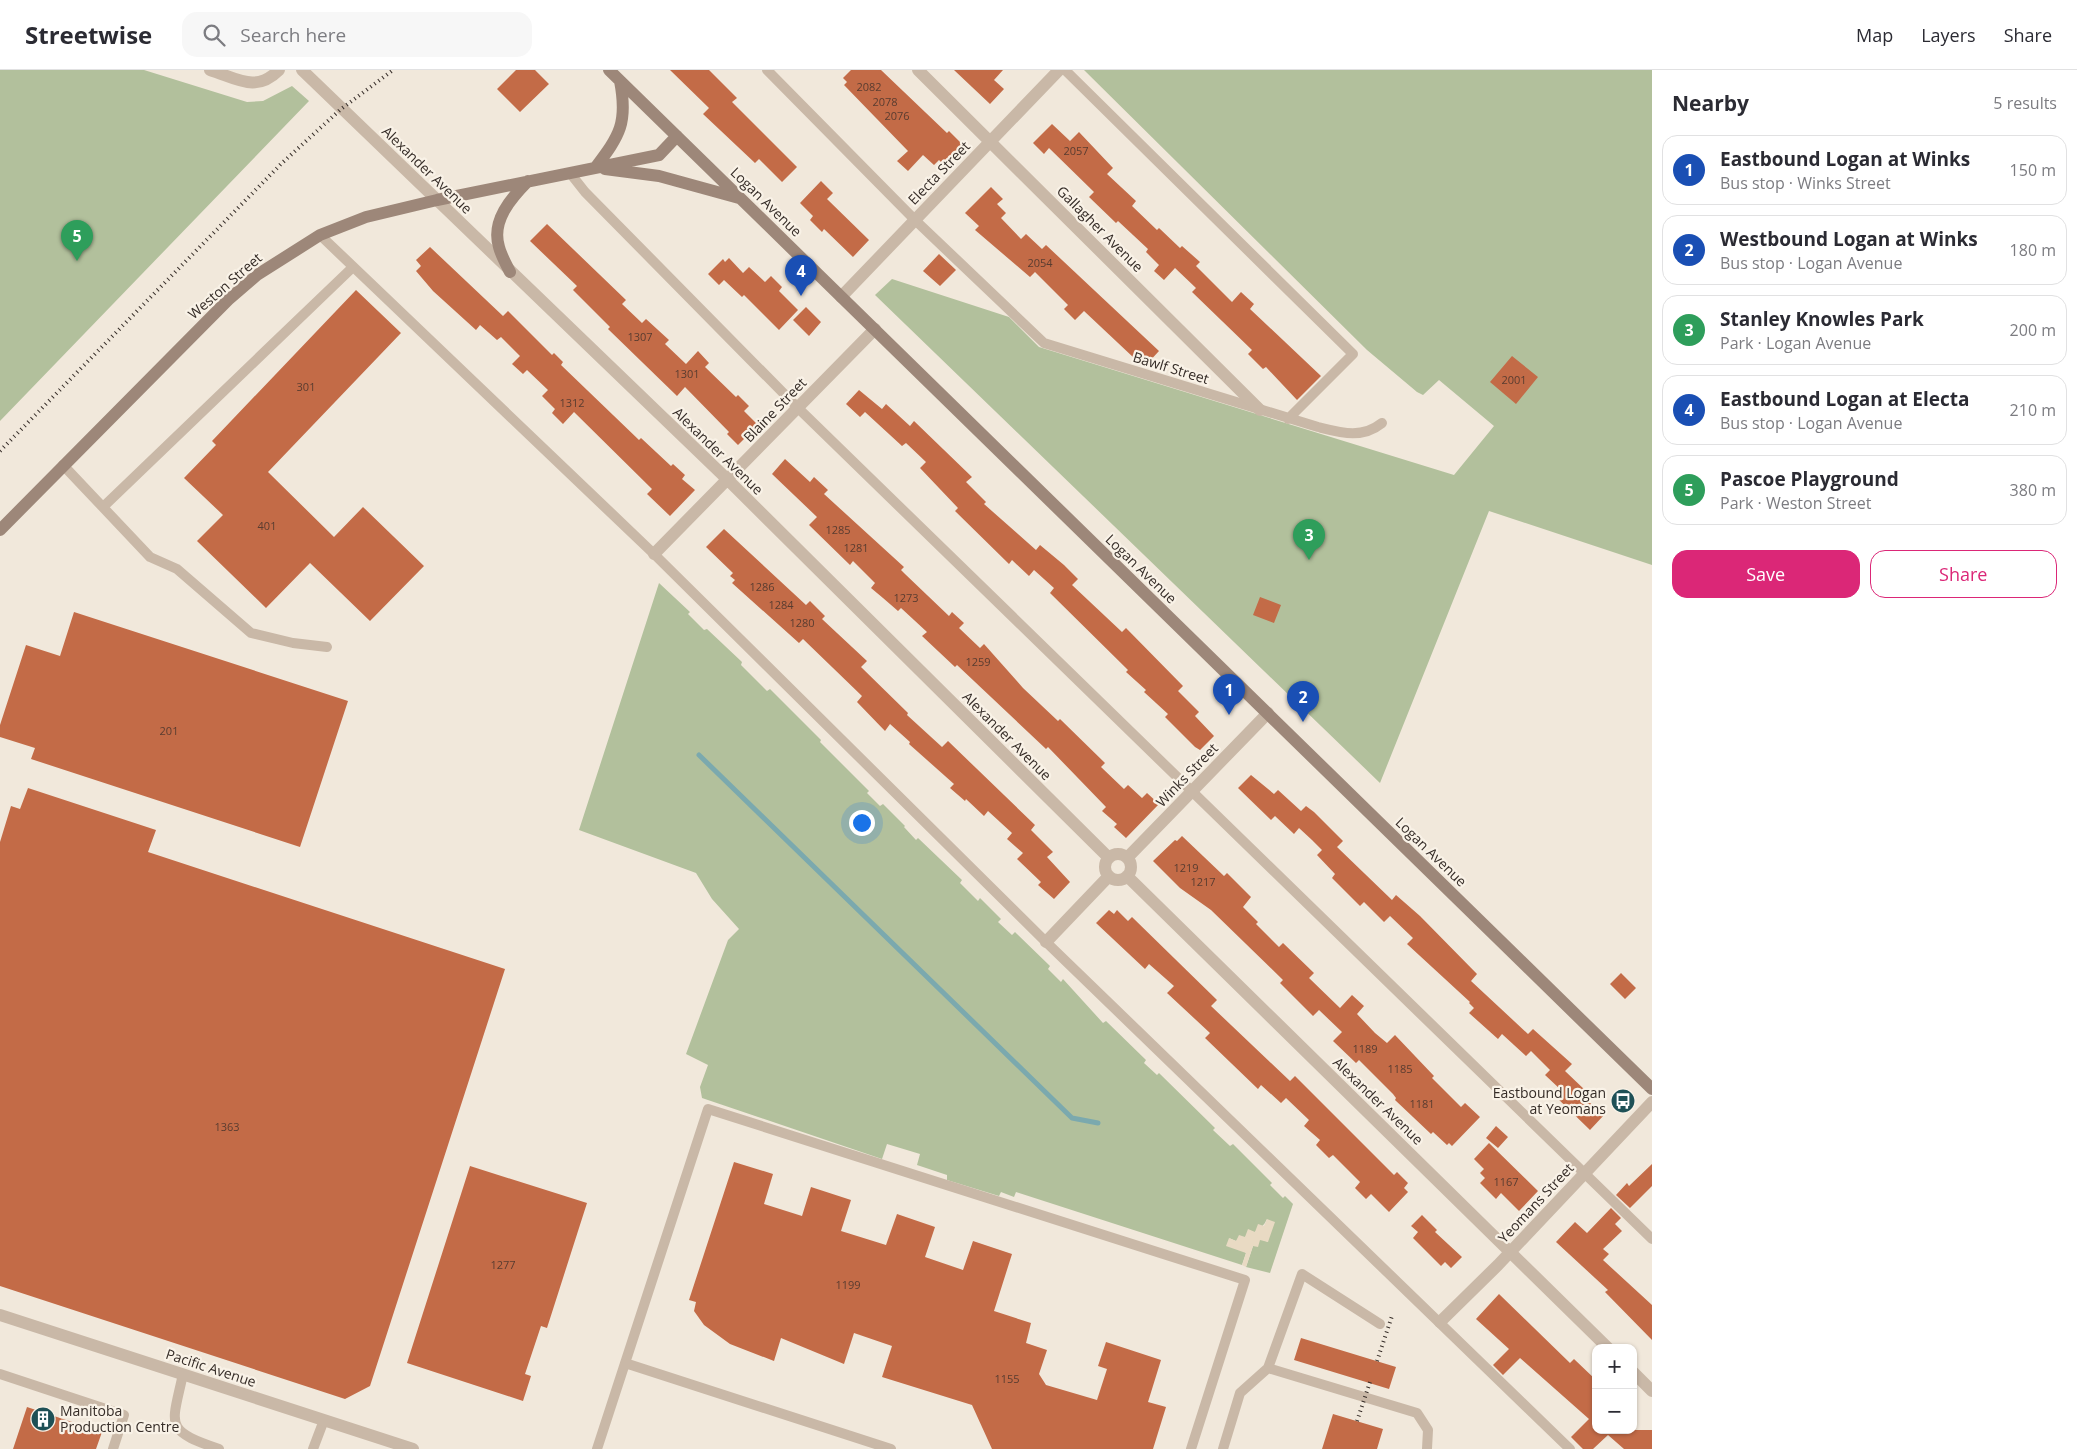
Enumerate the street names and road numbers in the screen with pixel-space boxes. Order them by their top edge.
street label: Alexander Avenue [378,122,477,218]
street label: Electa Street [904,137,974,209]
street label: Logan Avenue [727,163,806,241]
street label: Gallagher Avenue [1053,181,1148,276]
street label: Weston Street [184,248,266,323]
street label: Bawlf Street [1131,347,1212,388]
street label: Blaine Street [739,373,810,446]
street label: Alexander Avenue [669,403,768,499]
street label: Logan Avenue [1102,530,1181,608]
street label: Alexander Avenue [959,687,1056,784]
street label: Winks Street [1151,739,1222,811]
street label: Logan Avenue [1392,813,1471,891]
street label: Alexander Avenue [1329,1053,1428,1149]
street label: Yeomans Street [1494,1159,1578,1247]
street label: Pacific Avenue [164,1344,259,1391]

